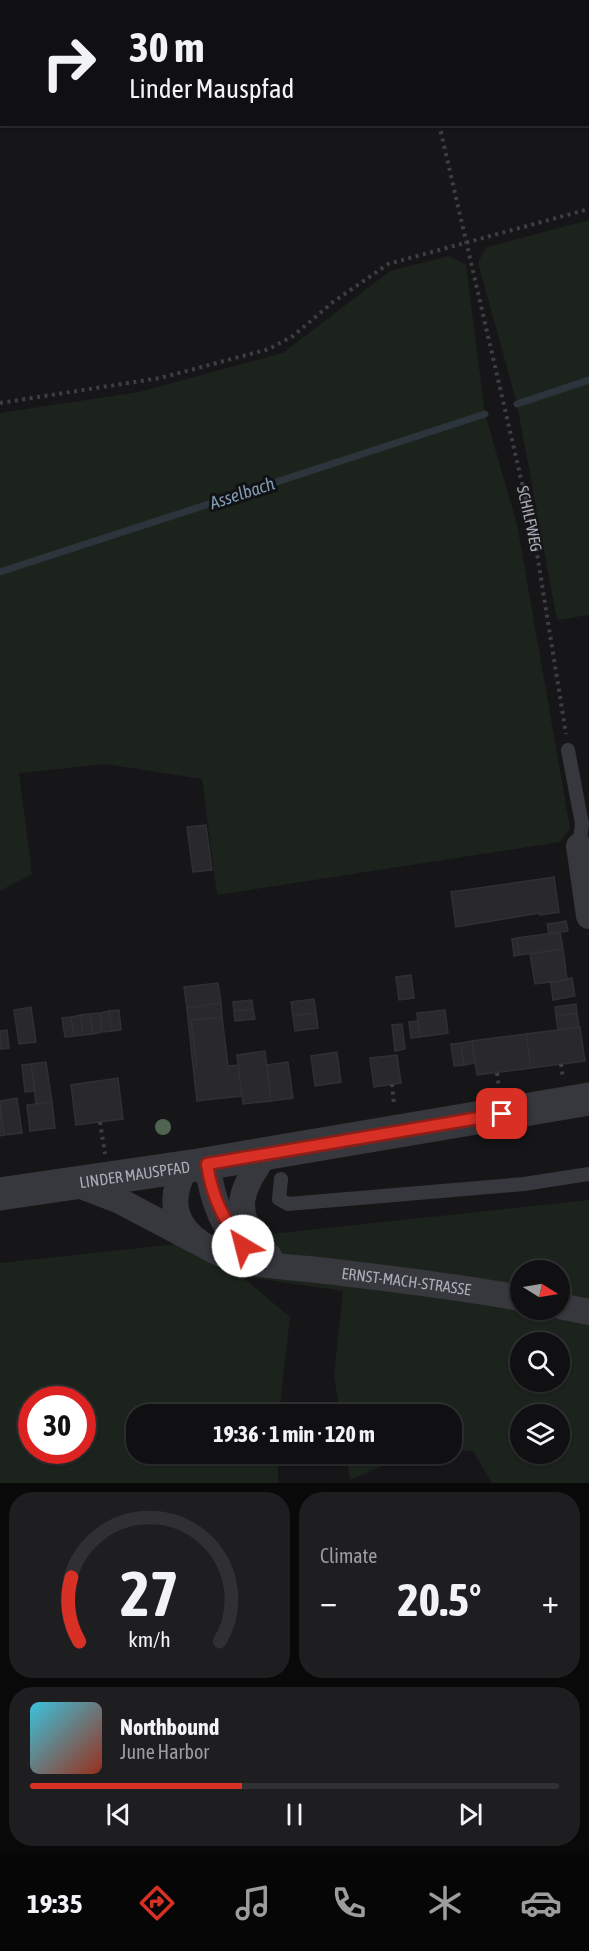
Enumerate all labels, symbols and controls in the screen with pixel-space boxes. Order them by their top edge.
text: 30 m [129,23,204,71]
icon: right [30,24,108,102]
text: Linder Mauspfad [129,73,294,104]
water label: Asselbach [206,473,277,514]
street label: SCHILFWEG [514,484,546,553]
pin [476,1088,527,1139]
icon: arrive [485,1097,518,1130]
street label: LINDER MAUSPFAD [78,1157,191,1191]
position arrow [211,1214,275,1278]
north arrow [510,1260,570,1320]
map controls [510,1260,570,1464]
street label: ERNST-MACH-STRASSE [341,1264,472,1299]
button: search [510,1332,570,1392]
speed limit sign: 30 [18,1386,96,1464]
button: layers [510,1404,570,1464]
text: 19:36 · 1 min · 120 m [213,1421,375,1447]
text: Climate [320,1544,377,1567]
text: 27 [120,1558,179,1629]
text: 20.5° [398,1574,481,1626]
text: − [320,1582,337,1620]
text: + [542,1582,559,1620]
text: km/h [128,1627,171,1652]
text: Northbound [120,1714,219,1740]
text: June Harbor [120,1740,209,1763]
icon: previous [102,1798,135,1831]
icon: pause [278,1798,311,1831]
icon: next [454,1798,487,1831]
icon: directions [136,1882,178,1924]
icon: music [232,1882,274,1924]
icon: phone [328,1882,370,1924]
icon: climate [424,1882,466,1924]
icon: car [520,1882,562,1924]
text: 19:35 [27,1888,83,1919]

